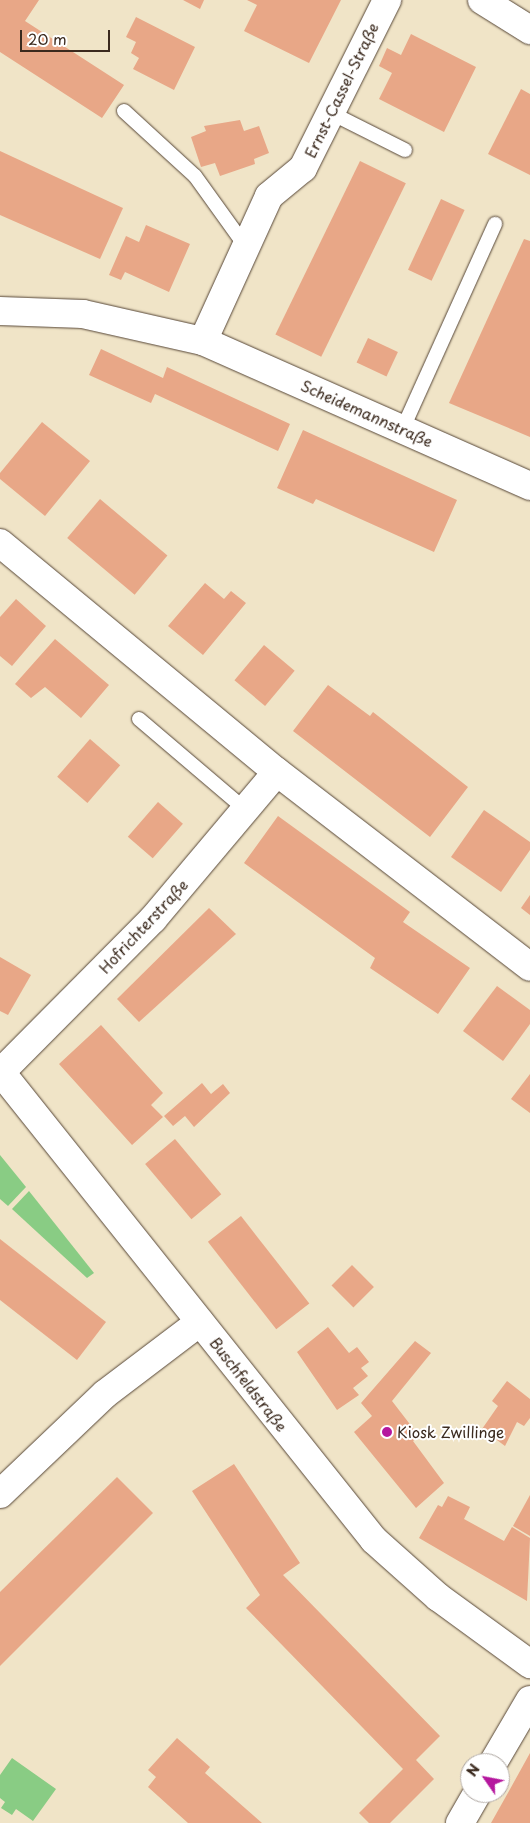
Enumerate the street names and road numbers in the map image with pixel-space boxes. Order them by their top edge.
street label: Ernst-Cassel-Straße [300,20,382,160]
street label: Scheidemannstraße [298,376,436,450]
street label: Hofrichterstraße [95,875,191,977]
street label: Buschfeldstraße [207,1333,291,1435]

